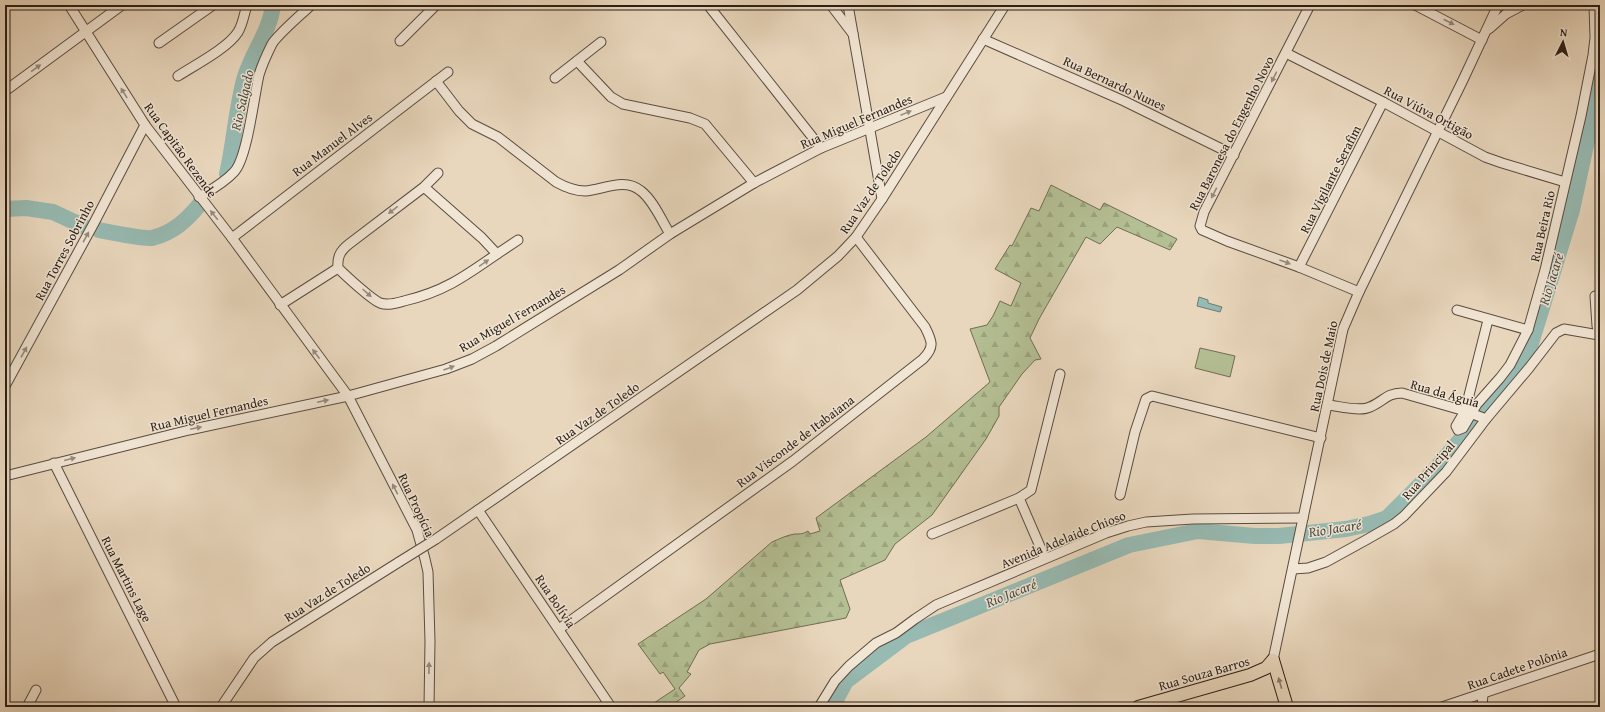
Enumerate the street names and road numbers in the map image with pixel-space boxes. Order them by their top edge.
street label: Rua Bernardo Nunes [1060,51,1169,116]
street label: Rua Baronesa do Engenho Novo [1184,52,1279,214]
street label: Rua Viúva Ortigão [1381,81,1477,144]
street label: Rua Miguel Fernandes [797,89,915,154]
street label: Rua Capitão Rezende [140,99,222,202]
street label: Rua Manuel Alves [288,108,376,181]
street label: Rua Vigilante Serafim [1295,122,1366,236]
street label: Rua Vaz de Toledo [835,145,906,237]
street label: Rua Beira Rio [1525,188,1560,264]
street label: Rua Torres Sobrinho [30,196,99,304]
street label: Rua Miguel Fernandes [455,280,569,357]
street label: Rua Dois de Maio [1305,318,1342,413]
street label: Rua da Águia [1408,375,1482,413]
street label: Rua Vaz de Toledo [551,377,643,449]
street label: Rua Visconde de Itabaiana [732,390,859,492]
street label: Rua Miguel Fernandes [148,391,270,436]
street label: Rua Principal [1397,436,1460,504]
street label: Rua Propícia [393,470,440,541]
street label: Avenida Adelaide Chioso [998,506,1129,573]
street label: Rua Martins Lage [97,533,156,626]
street label: Rua Vaz de Toledo [280,558,374,627]
street label: Rua Bolívia [531,571,581,633]
street label: Rua Cadete Polônia [1465,642,1570,694]
street label: Rua Souza Barros [1156,651,1252,696]

